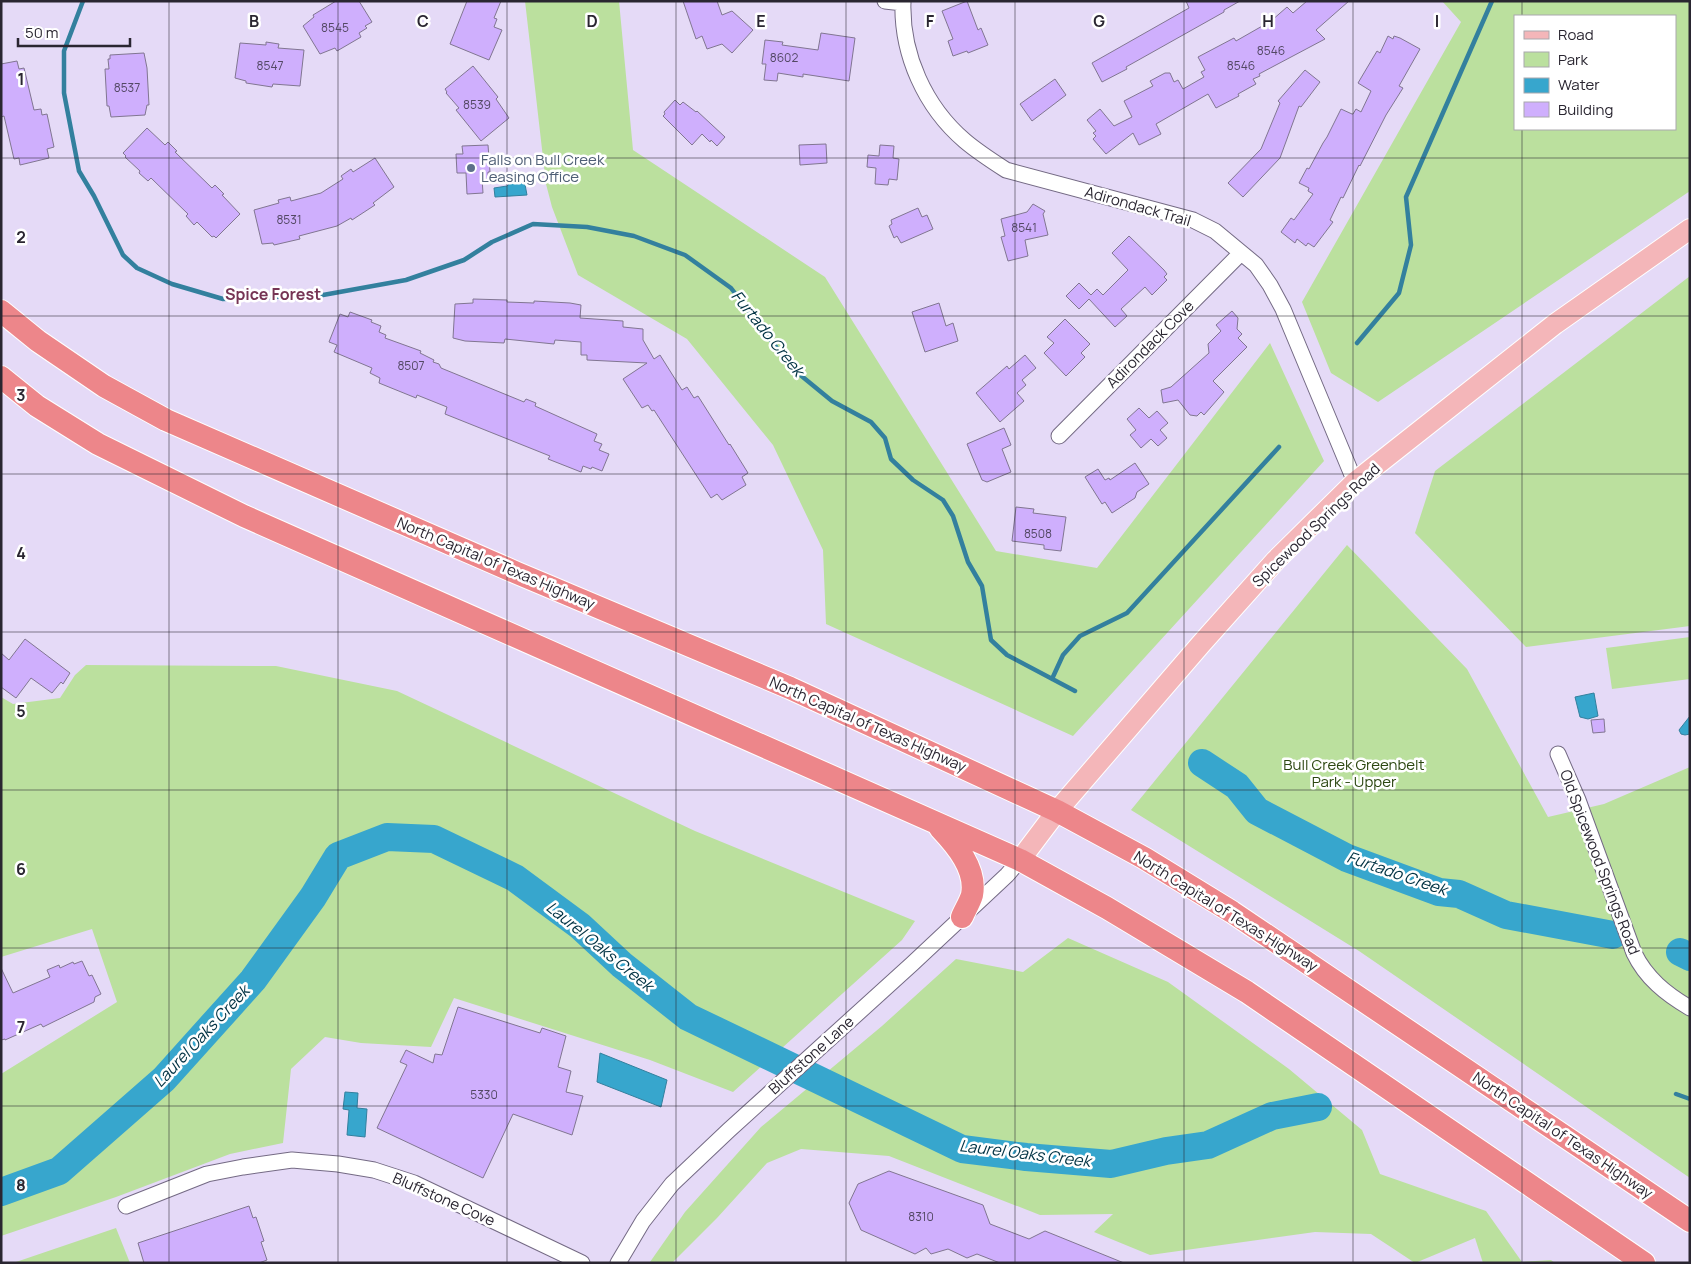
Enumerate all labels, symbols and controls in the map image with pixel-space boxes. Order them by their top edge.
text: B [249,10,259,32]
text: C [417,10,429,32]
text: D [586,10,598,32]
text: E [756,10,766,32]
text: F [926,10,935,32]
text: G [1093,10,1105,32]
text: H [1262,10,1274,32]
text: I [1435,10,1439,32]
scale bar [18,15,130,47]
legend [1514,15,1676,130]
house number: 8545 [321,19,349,36]
text: 50 m [25,22,59,43]
text: Road [1558,24,1594,45]
house number: 8546 [1257,42,1285,59]
house number: 8602 [770,49,798,66]
text: Park [1558,49,1588,70]
house number: 8547 [257,57,284,74]
house number: 8546 [1227,57,1255,74]
text: 1 [17,68,25,90]
text: Water [1558,74,1600,95]
house number: 8537 [114,79,140,96]
house number: 8539 [463,96,491,113]
text: Building [1558,99,1613,120]
place label: Falls on Bull Creek Leasing Office [481,149,605,187]
marker: Falls on Bull Creek Leasing Office [465,162,477,174]
street label: Adirondack Trail [1082,181,1194,231]
house number: 8531 [276,211,302,228]
house number: 8541 [1011,219,1037,236]
text: 2 [16,226,26,248]
district label: Spice Forest [225,283,321,305]
water label: Furtado Creek [727,285,811,382]
street label: Adirondack Cove [1101,295,1199,393]
house number: 8507 [397,357,425,374]
text: 3 [16,384,26,406]
street label: Spicewood Springs Road [1247,458,1385,592]
street label: North Capital of Texas Highway [394,512,598,614]
house number: 8508 [1024,525,1052,542]
text: 4 [16,542,26,564]
street label: North Capital of Texas Highway [766,671,970,777]
text: 5 [16,700,26,722]
park label: Bull Creek Greenbelt Park - Upper [1283,754,1425,792]
street label: Old Spicewood Springs Road [1555,767,1645,957]
street label: North Capital of Texas Highway [1130,846,1322,976]
water label: Furtado Creek [1344,846,1452,901]
text: 6 [16,858,26,880]
water label: Laurel Oaks Creek [542,896,660,997]
water label: Laurel Oaks Creek [148,979,255,1092]
street label: Bluffstone Lane [764,1011,858,1099]
text: 7 [17,1016,25,1038]
street label: North Capital of Texas Highway [1469,1067,1657,1203]
house number: 5330 [470,1086,498,1103]
water label: Laurel Oaks Creek [958,1134,1094,1172]
street label: Bluffstone Cove [389,1167,499,1231]
text: 8 [16,1174,26,1196]
house number: 8310 [908,1208,934,1225]

